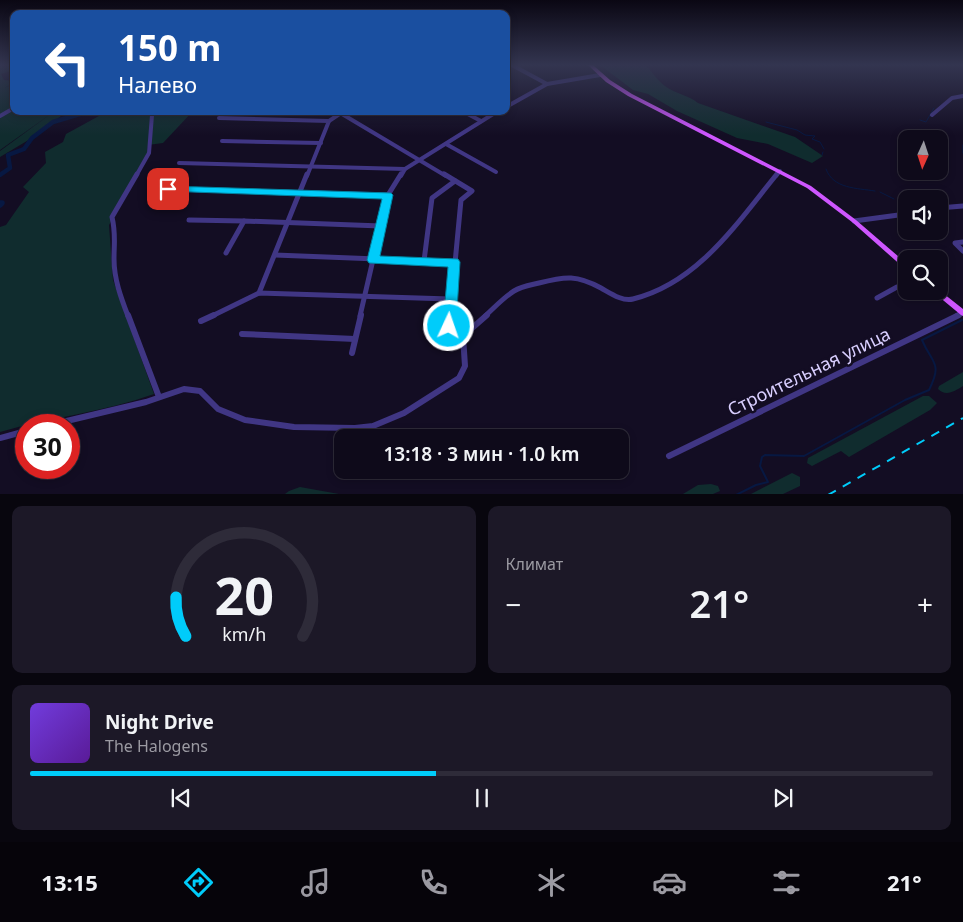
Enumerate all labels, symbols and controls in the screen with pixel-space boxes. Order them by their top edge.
text: 150 m [118,24,221,71]
icon: left [35,30,100,95]
text: Налево [118,69,197,99]
north arrow [898,130,948,180]
map controls [898,130,948,300]
pin [147,168,189,210]
icon: arrive [154,175,182,203]
button: sound [898,190,948,240]
button: search [898,250,948,300]
position arrow [422,299,474,351]
street label: Строительная улица [723,321,894,421]
speed limit sign: 30 [15,414,80,479]
text: 13:18 · 3 мин · 1.0 km [383,441,580,467]
text: Климат [506,553,563,575]
text: 20 [214,559,274,630]
text: 21° [689,577,749,629]
text: − [506,585,522,623]
text: + [917,585,933,623]
text: km/h [222,622,266,646]
text: Night Drive [105,709,214,735]
text: The Halogens [105,735,208,757]
icon: previous [167,784,195,812]
icon: pause [468,784,496,812]
icon: next [769,784,797,812]
icon: directions [181,865,216,900]
icon: music [298,865,333,900]
icon: phone [416,865,451,900]
icon: climate [534,865,569,900]
icon: car [652,865,687,900]
icon: filters [769,865,804,900]
text: 13:15 [41,867,98,897]
text: 21° [887,867,922,897]

